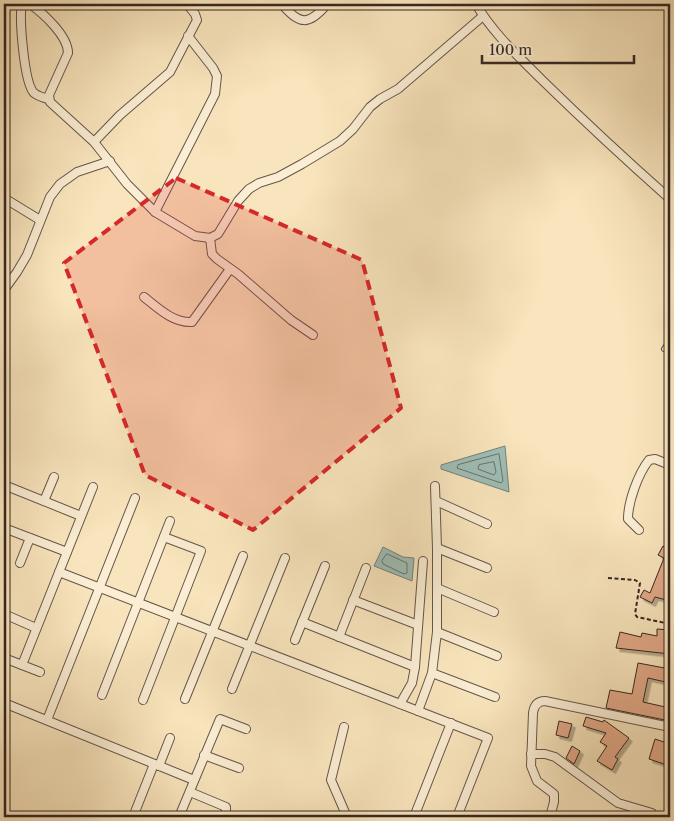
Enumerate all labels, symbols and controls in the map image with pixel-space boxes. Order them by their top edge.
scale bar [482,32,634,64]
text: 100 m [489,40,532,59]

